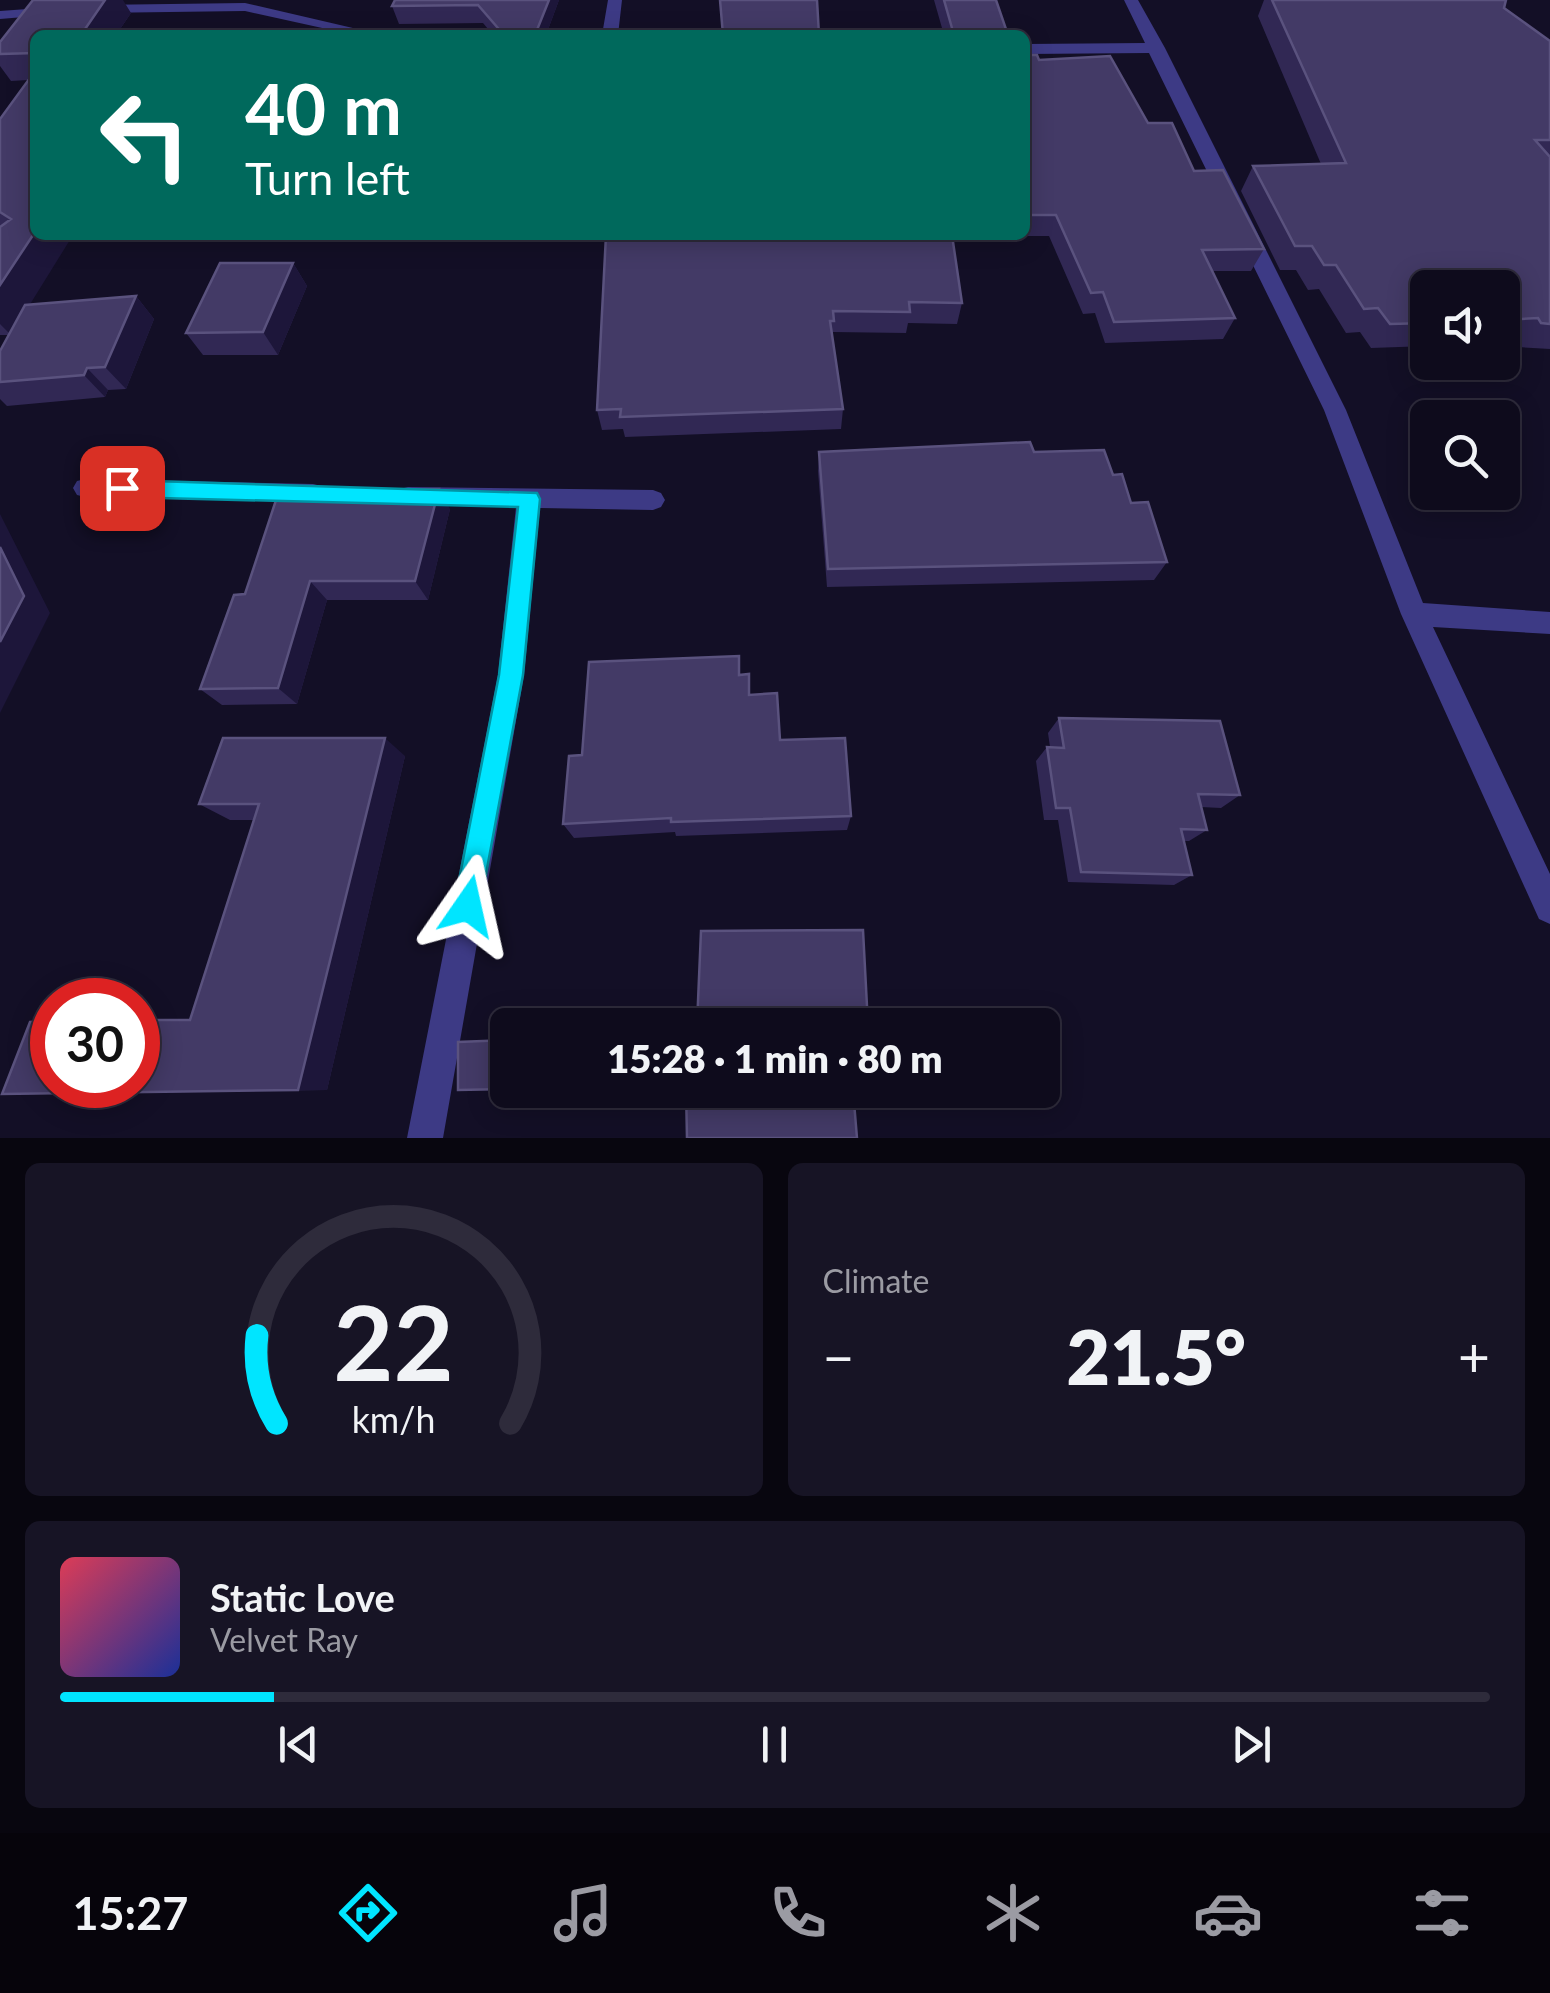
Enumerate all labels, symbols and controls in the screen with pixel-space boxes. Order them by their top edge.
text: 40 m [245,66,402,150]
icon: left [80,70,210,200]
text: Turn left [245,151,410,205]
map controls [1410,270,1520,510]
button: sound [1410,270,1520,380]
button: search [1410,400,1520,510]
pin [80,446,165,531]
icon: arrive [95,461,150,516]
position arrow [416,854,520,958]
speed limit sign: 30 [30,978,160,1108]
text: 15:28 · 1 min · 80 m [607,1035,943,1081]
text: Climate [823,1261,929,1300]
text: 22 [333,1278,454,1403]
text: 21.5° [1066,1311,1246,1401]
text: − [823,1323,854,1389]
text: + [1458,1323,1490,1389]
text: km/h [352,1398,436,1441]
text: Static Love [210,1574,395,1620]
text: Velvet Ray [210,1620,358,1659]
icon: previous [271,1717,326,1772]
icon: pause [747,1717,802,1772]
icon: next [1224,1717,1279,1772]
icon: directions [333,1878,403,1948]
icon: music [548,1878,618,1948]
icon: phone [763,1878,833,1948]
icon: climate [978,1878,1048,1948]
icon: car [1193,1878,1263,1948]
icon: filters [1407,1878,1477,1948]
text: 15:27 [72,1886,188,1940]

